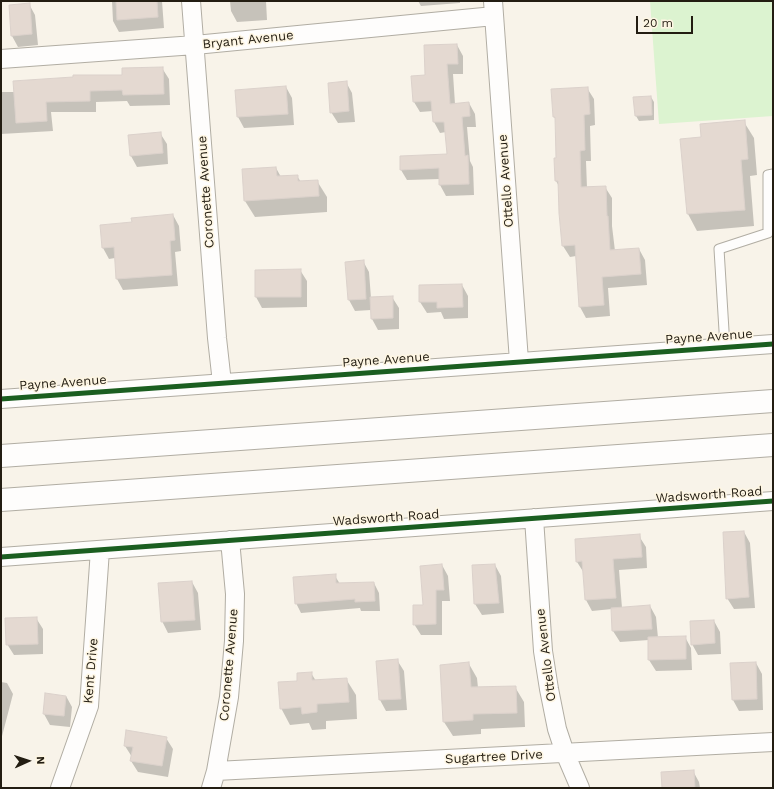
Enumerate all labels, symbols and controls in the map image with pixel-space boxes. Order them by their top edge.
scale bar [638,8,695,34]
text: 20 m [643,16,673,30]
street label: Bryant Avenue [202,27,294,53]
street label: Ottello Avenue [495,134,517,228]
street label: Coronette Avenue [194,135,218,249]
street label: Payne Avenue [665,326,753,348]
street label: Payne Avenue [342,349,430,371]
street label: Payne Avenue [19,372,107,394]
street label: Wadsworth Road [655,483,763,507]
street label: Wadsworth Road [332,506,440,530]
street label: Coronette Avenue [216,608,242,722]
street label: Ottello Avenue [533,608,559,702]
street label: Kent Drive [80,638,102,704]
north arrow [8,741,48,781]
street label: Sugartree Drive [445,747,543,767]
text: N [34,756,47,765]

